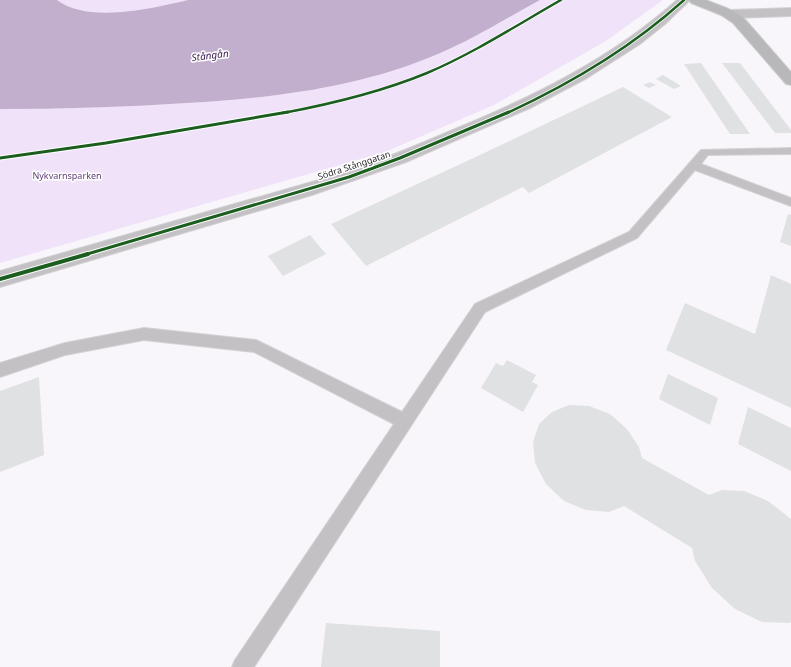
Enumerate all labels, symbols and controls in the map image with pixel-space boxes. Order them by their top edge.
water label: Stångån [191,46,229,64]
street label: Södra Stånggatan [316,147,392,183]
park label: Nykvarnsparken [32,169,102,182]

